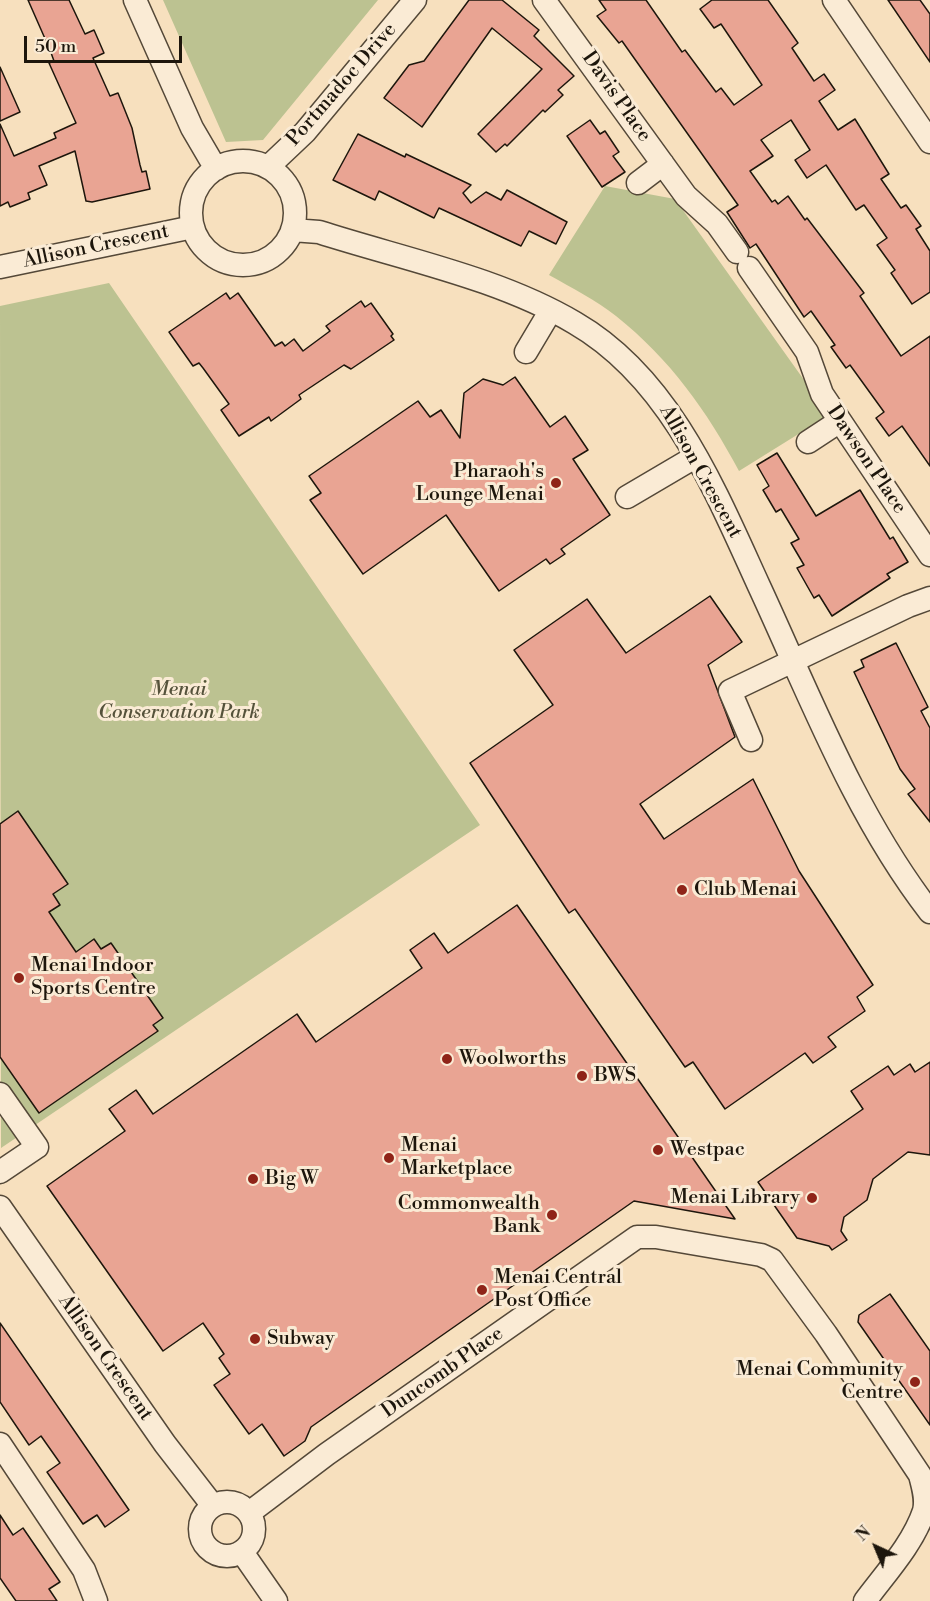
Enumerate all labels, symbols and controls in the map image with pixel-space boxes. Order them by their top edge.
street label: Portmadoc Drive [282,19,402,151]
scale bar [27,24,184,62]
text: 50 m [35,35,76,58]
street label: Davis Place [576,47,656,147]
street label: Allison Crescent [21,220,171,274]
street label: Allison Crescent [654,401,746,543]
street label: Dawson Place [821,401,911,519]
place label: Pharaoh's Lounge Menai [415,460,544,507]
marker: Pharaoh's Lounge Menai [549,476,563,490]
park label: Menai Conservation Park [98,678,260,725]
place label: Club Menai [694,878,797,902]
marker: Club Menai [675,883,689,897]
place label: Menai Indoor Sports Centre [31,954,156,1001]
marker: Menai Indoor Sports Centre [12,971,26,985]
place label: Woolworths [459,1047,566,1071]
marker: Woolworths [440,1052,454,1066]
place label: BWS [594,1064,636,1088]
marker: BWS [575,1069,589,1083]
place label: Menai Marketplace [401,1134,512,1181]
place label: Westpac [670,1138,745,1162]
marker: Westpac [651,1143,665,1157]
marker: Menai Marketplace [382,1151,396,1165]
place label: Big W [265,1167,318,1191]
marker: Big W [246,1172,260,1186]
place label: Menai Library [670,1186,800,1210]
marker: Menai Library [805,1191,819,1205]
place label: Commonwealth Bank [398,1192,540,1239]
marker: Commonwealth Bank [545,1208,559,1222]
place label: Menai Central Post Office [494,1266,622,1313]
marker: Menai Central Post Office [475,1283,489,1297]
street label: Allison Crescent [53,1290,157,1426]
street label: Duncomb Place [377,1322,509,1424]
place label: Subway [267,1327,335,1351]
marker: Subway [248,1332,262,1346]
place label: Menai Community Centre [736,1358,903,1405]
marker: Menai Community Centre [908,1375,922,1389]
north arrow [846,1517,906,1577]
text: N [852,1522,875,1546]

